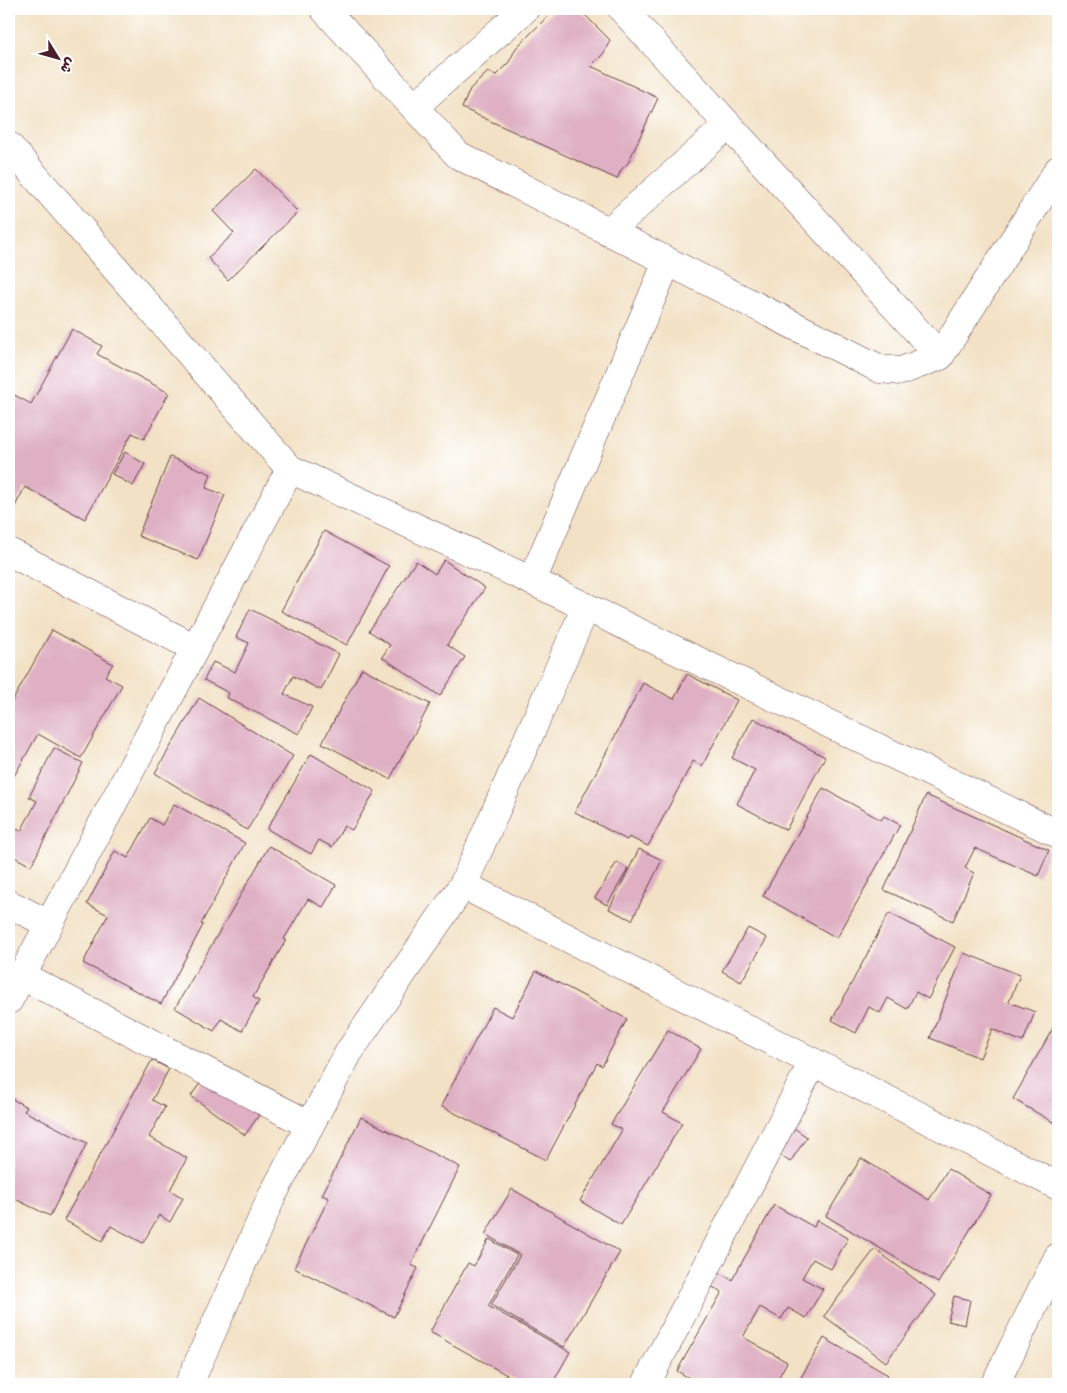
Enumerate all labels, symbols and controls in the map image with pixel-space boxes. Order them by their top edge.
north arrow [32,32,82,82]
text: ش [56,54,82,79]

